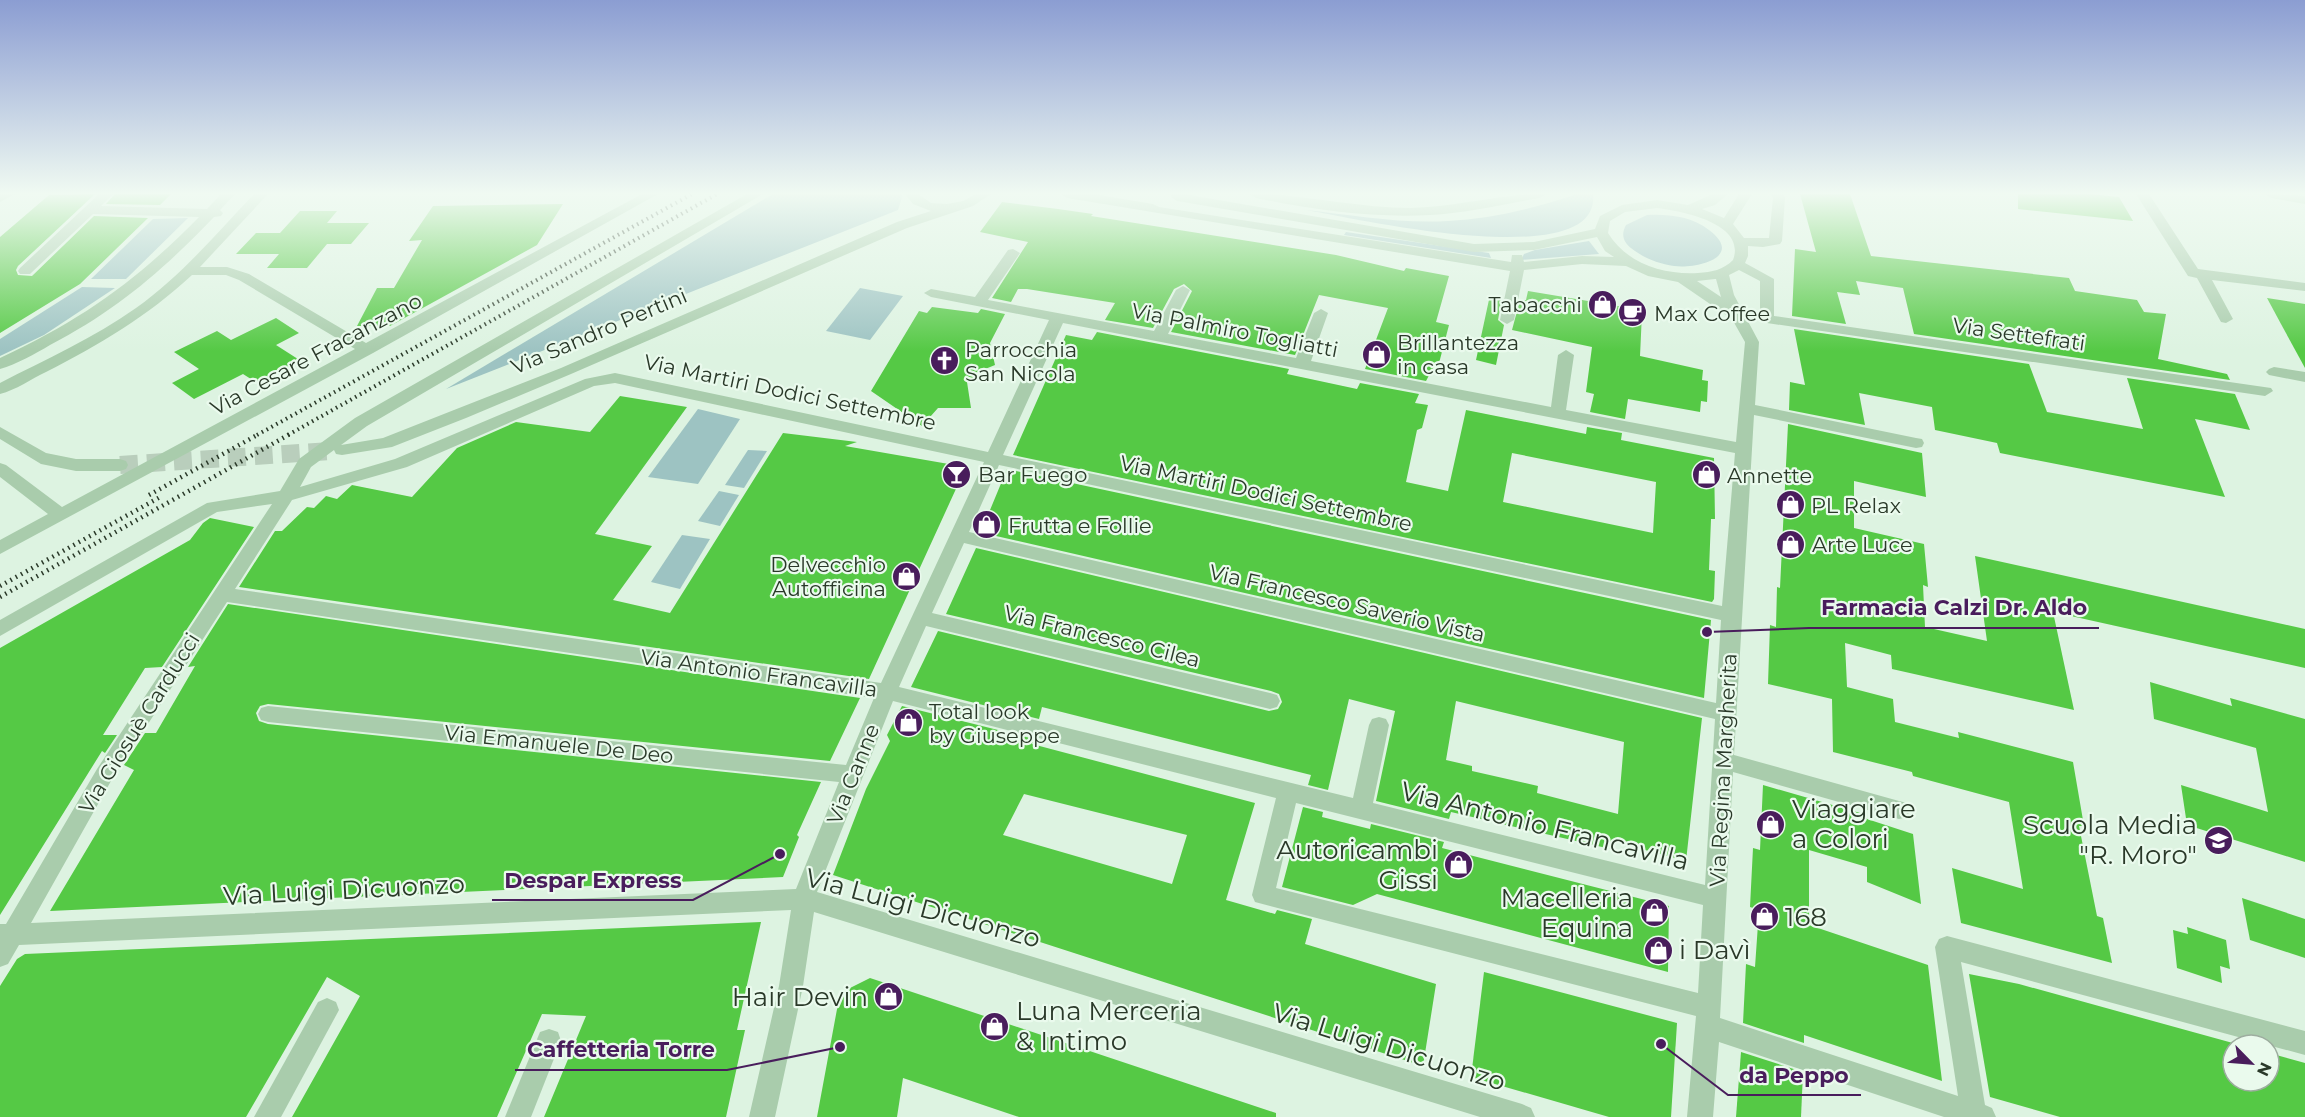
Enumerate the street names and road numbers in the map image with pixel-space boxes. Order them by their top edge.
street label: Via Sandro Pertini [507,283,691,379]
street label: Via Cesare Fracanzano [206,288,426,420]
street label: Via Palmiro Togliatti [1130,298,1340,362]
street label: Via Settefrati [1951,312,2087,356]
street label: Via Martiri Dodici Settembre [642,349,938,435]
street label: Via Martiri Dodici Settembre [1118,450,1414,536]
street label: Via Francesco Saverio Vista [1207,559,1487,647]
street label: Via Francesco Cilea [1002,600,1202,672]
street label: Via Giosuè Carducci [73,628,205,818]
street label: Via Antonio Francavilla [639,644,879,702]
street label: Via Regina Margherita [1704,653,1742,887]
street label: Via Emanuele De Deo [443,720,675,768]
street label: Via Canne [822,720,884,828]
street label: Via Antonio Francavilla [1398,775,1692,877]
street label: Via Luigi Dicuonzo [802,861,1044,955]
street label: Via Luigi Dicuonzo [222,868,466,912]
street label: Via Luigi Dicuonzo [1269,996,1509,1098]

